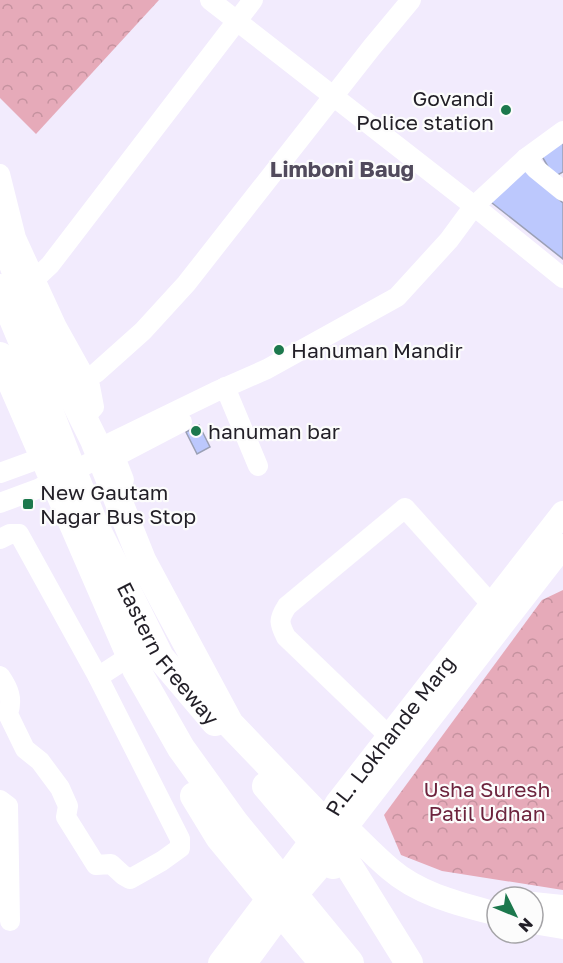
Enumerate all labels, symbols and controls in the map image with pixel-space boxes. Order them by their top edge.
place label: Govandi Police station [356,85,494,135]
marker: Govandi Police station [499,103,513,117]
district label: Limboni Baug [270,155,414,182]
place label: Hanuman Mandir [291,337,463,363]
marker: Hanuman Mandir [272,343,286,357]
place label: hanuman bar [208,418,340,444]
marker: hanuman bar [189,424,203,438]
place label: New Gautam Nagar Bus Stop [40,479,196,529]
marker: New Gautam Nagar Bus Stop [21,497,35,511]
street label: Eastern Freeway [112,578,225,730]
street label: P.L. Lokhande Marg [319,650,460,820]
park label: Usha Suresh Patil Udhan [424,776,550,826]
north arrow [485,885,545,945]
text: N [515,914,537,937]

